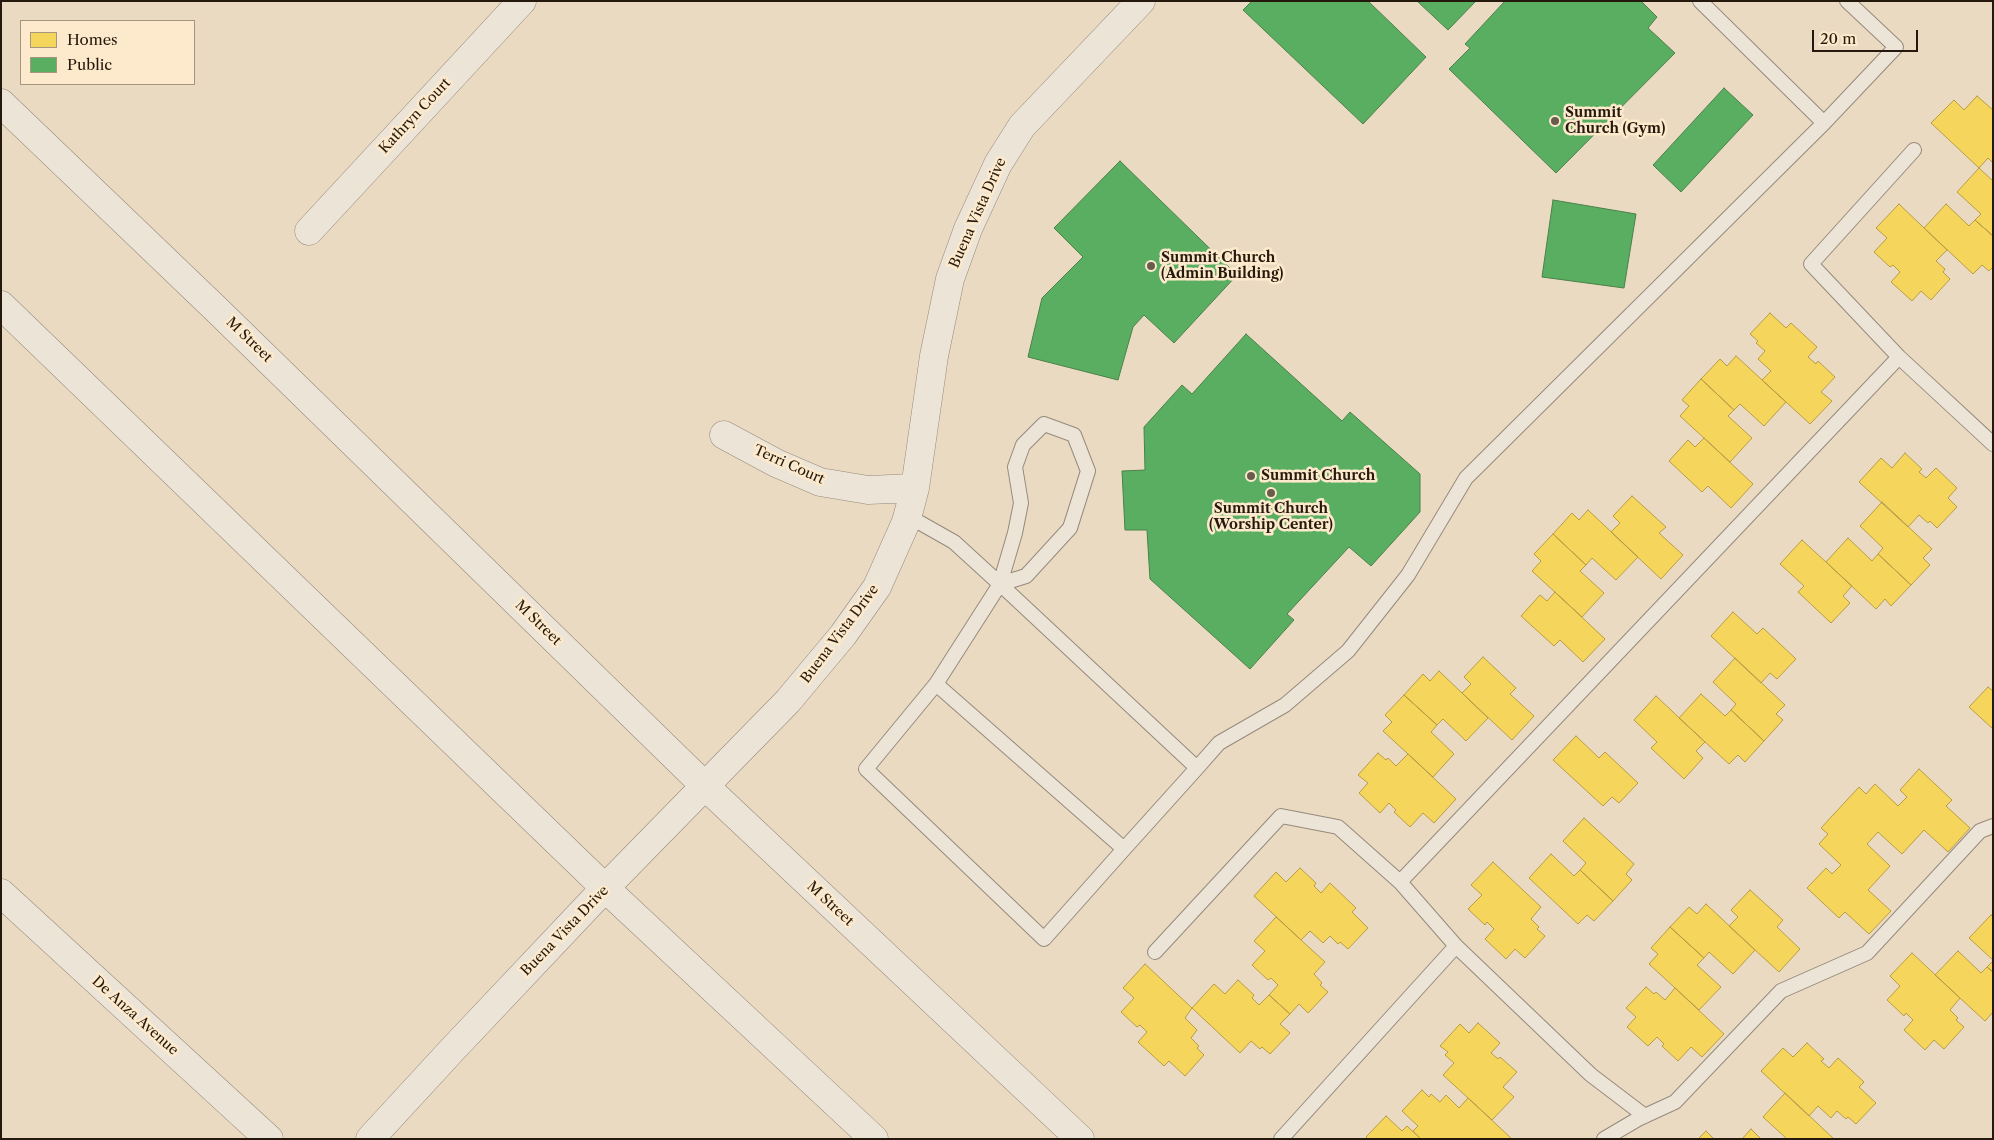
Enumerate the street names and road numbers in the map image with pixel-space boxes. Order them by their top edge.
street label: Kathryn Court [376,75,454,157]
street label: Buena Vista Drive [946,155,1010,271]
street label: M Street [222,314,276,366]
street label: Terri Court [751,442,827,488]
street label: Buena Vista Drive [798,581,882,687]
street label: M Street [511,597,565,649]
street label: M Street [803,878,857,930]
street label: Buena Vista Drive [518,882,612,980]
street label: De Anza Avenue [88,973,182,1059]

